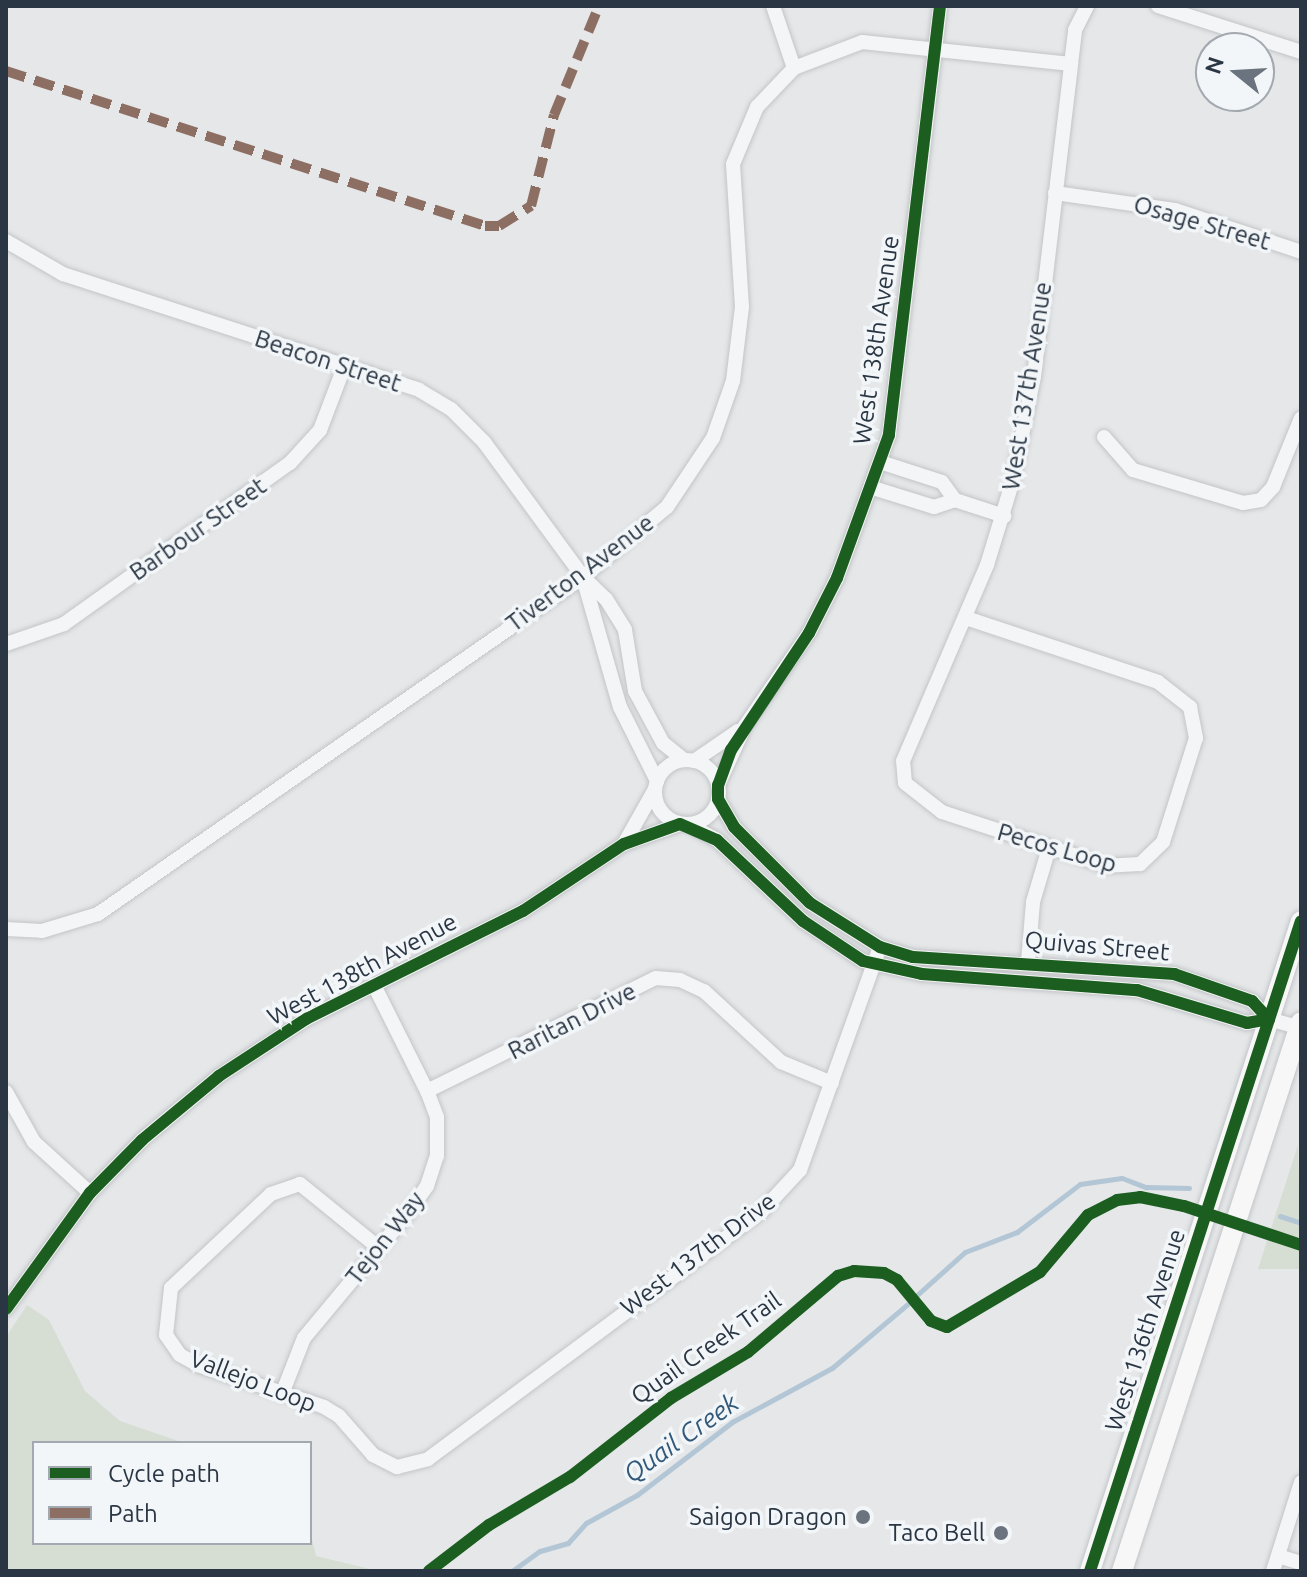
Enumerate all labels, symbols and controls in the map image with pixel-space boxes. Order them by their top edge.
north arrow [1195,32,1275,112]
text: N [1199,53,1228,77]
street label: Osage Street [1130,190,1274,256]
street label: West 138th Avenue [847,234,905,446]
street label: West 137th Avenue [996,280,1058,492]
street label: Beacon Street [251,324,405,398]
street label: Barbour Street [124,471,272,587]
street label: Tiverton Avenue [501,508,659,638]
street label: Pecos Loop [994,817,1120,879]
street label: West 138th Avenue [262,907,462,1031]
street label: Quivas Street [1023,925,1171,967]
street label: Raritan Drive [503,976,641,1066]
street label: Tejon Way [340,1186,430,1290]
street label: West 137th Drive [615,1186,781,1322]
street label: West 136th Avenue [1099,1225,1191,1435]
street label: Quail Creek Trail [626,1286,786,1410]
street label: Vallejo Loop [186,1344,320,1418]
water label: Quail Creek [617,1387,745,1489]
legend [32,1441,312,1545]
text: Cycle path [108,1460,220,1487]
text: Path [108,1500,158,1527]
place label: Saigon Dragon [689,1503,847,1531]
marker: Saigon Dragon [854,1508,872,1526]
place label: Taco Bell [889,1519,985,1547]
marker: Taco Bell [992,1524,1010,1542]

